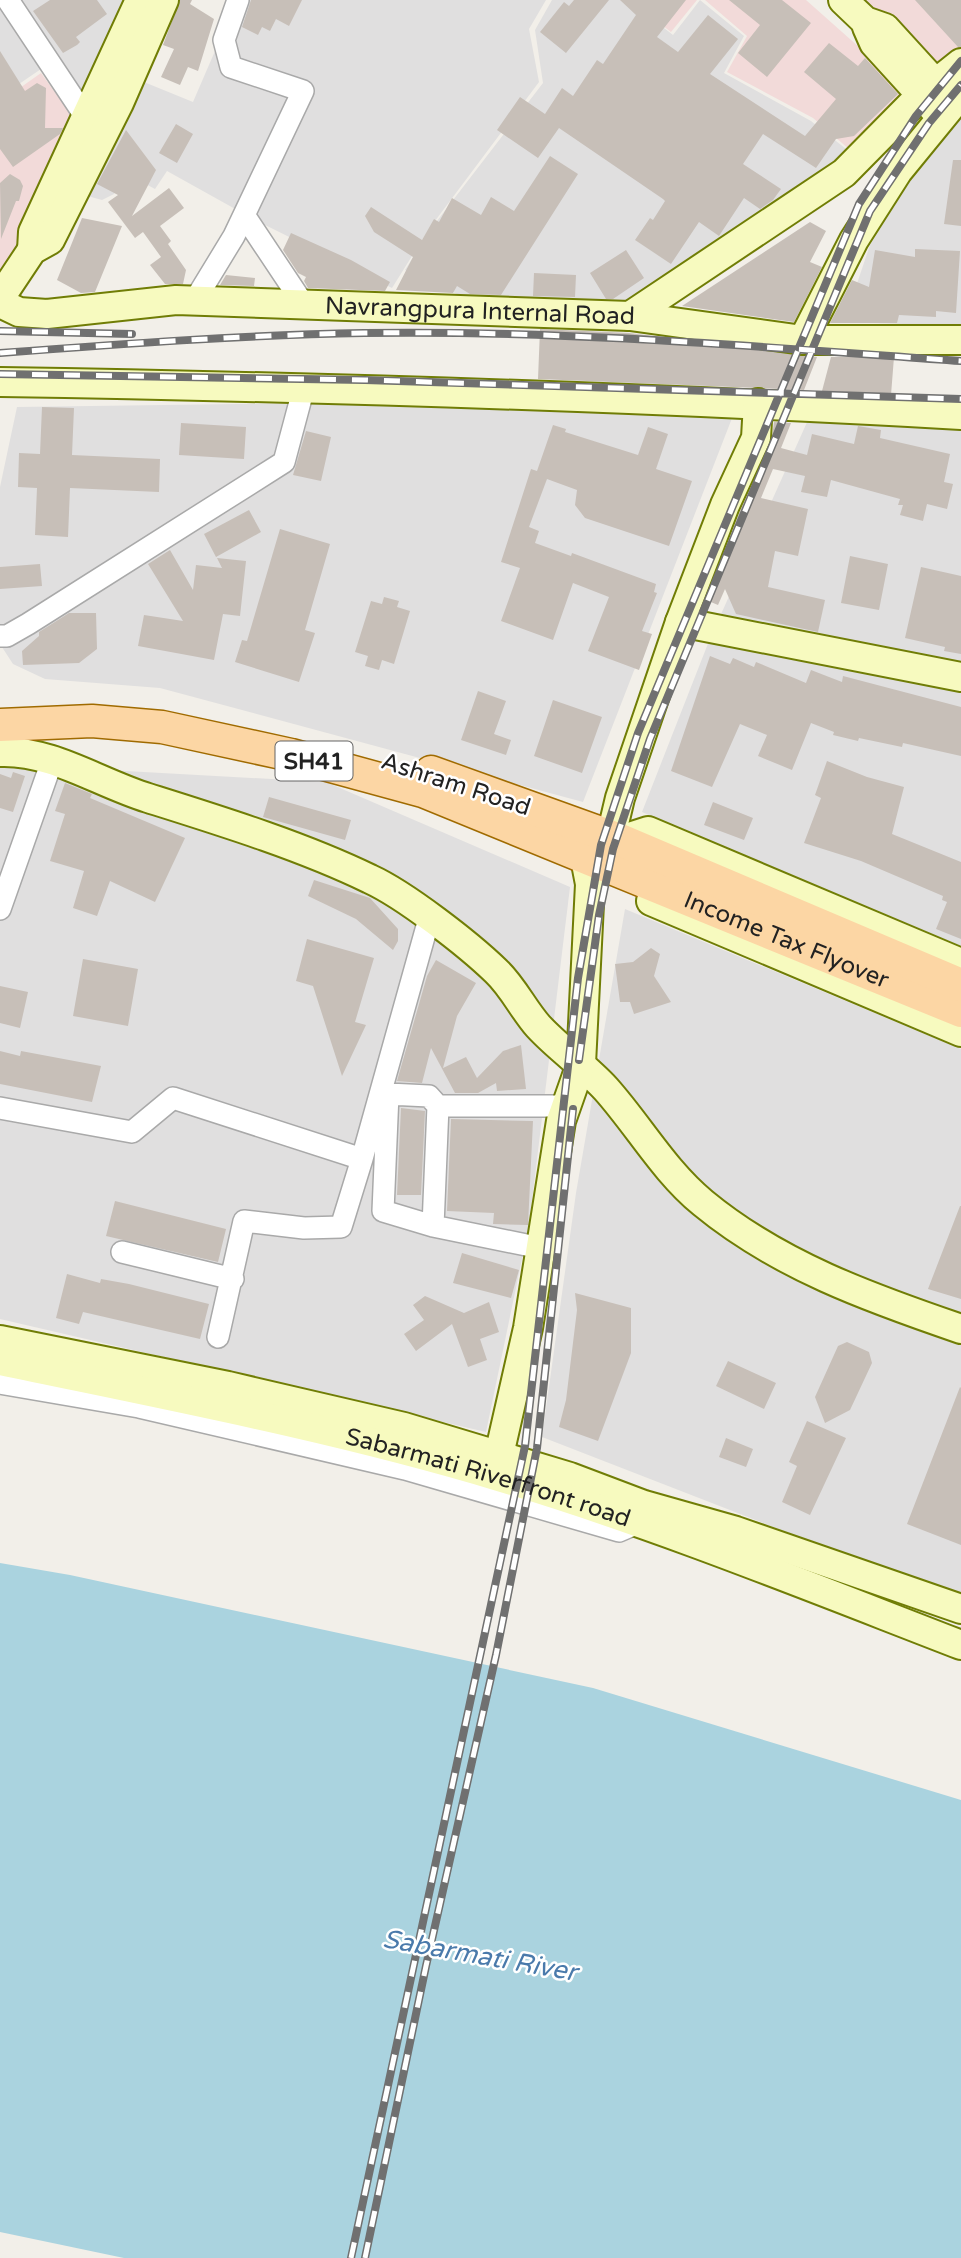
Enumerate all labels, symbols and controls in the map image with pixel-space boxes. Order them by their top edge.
street label: Navrangpura Internal Road [325,291,635,331]
road number: SH41 [276,741,352,780]
street label: Ashram Road [378,747,534,822]
street label: Income Tax Flyover [680,885,894,995]
street label: Sabarmati Riverfront road [343,1422,634,1534]
water label: Sabarmati River [381,1923,582,1988]

